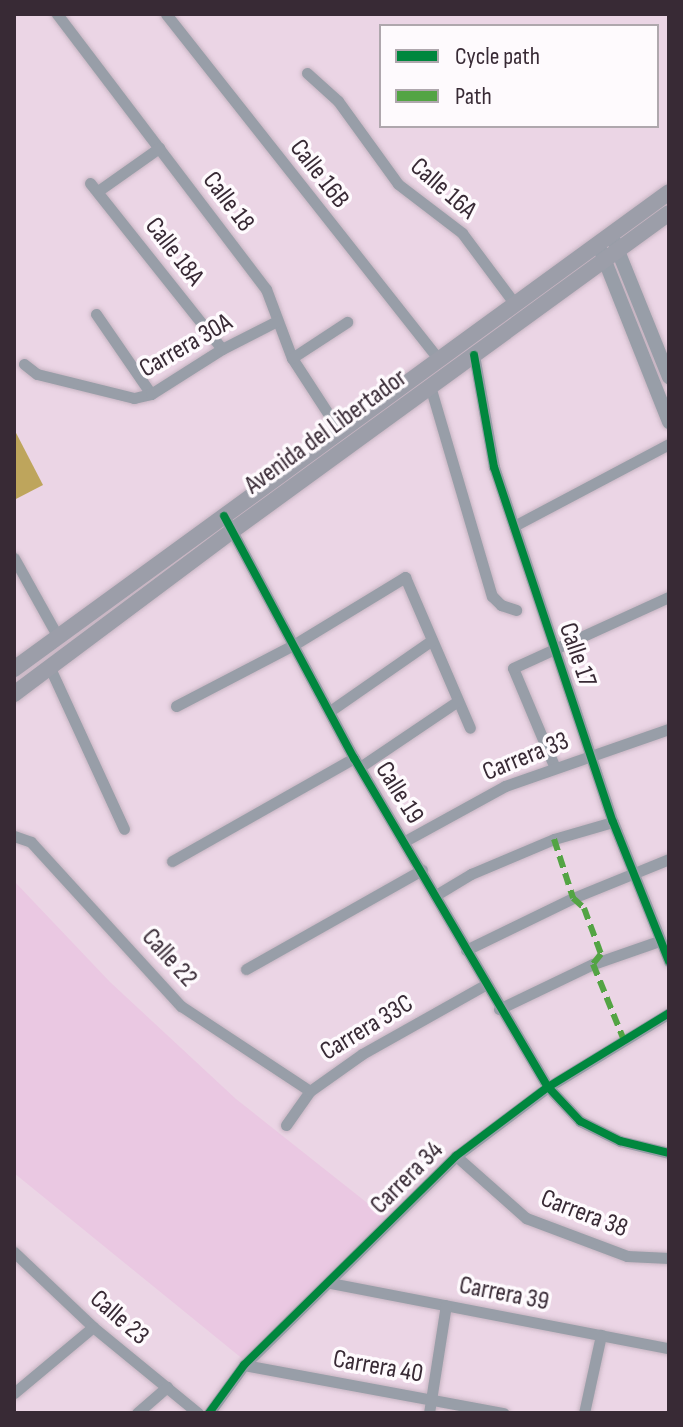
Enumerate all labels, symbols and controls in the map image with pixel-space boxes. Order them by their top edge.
legend [379,24,659,128]
text: Cycle path [455,42,540,71]
text: Path [455,82,492,111]
street label: Calle 16B [283,133,355,215]
street label: Calle 16A [403,152,483,226]
street label: Calle 18 [195,166,261,238]
street label: Calle 18A [138,212,210,292]
street label: Carrera 30A [134,307,238,385]
street label: Avenida del Libertador [239,363,413,501]
street label: Calle 17 [552,619,602,691]
street label: Carrera 33 [478,726,574,788]
street label: Calle 19 [368,756,430,830]
street label: Calle 22 [135,922,203,994]
street label: Carrera 33C [315,988,419,1068]
street label: Carrera 34 [364,1135,450,1221]
street label: Carrera 38 [536,1183,632,1245]
street label: Carrera 39 [456,1270,552,1318]
street label: Calle 23 [83,1284,155,1352]
street label: Carrera 40 [331,1344,425,1390]

